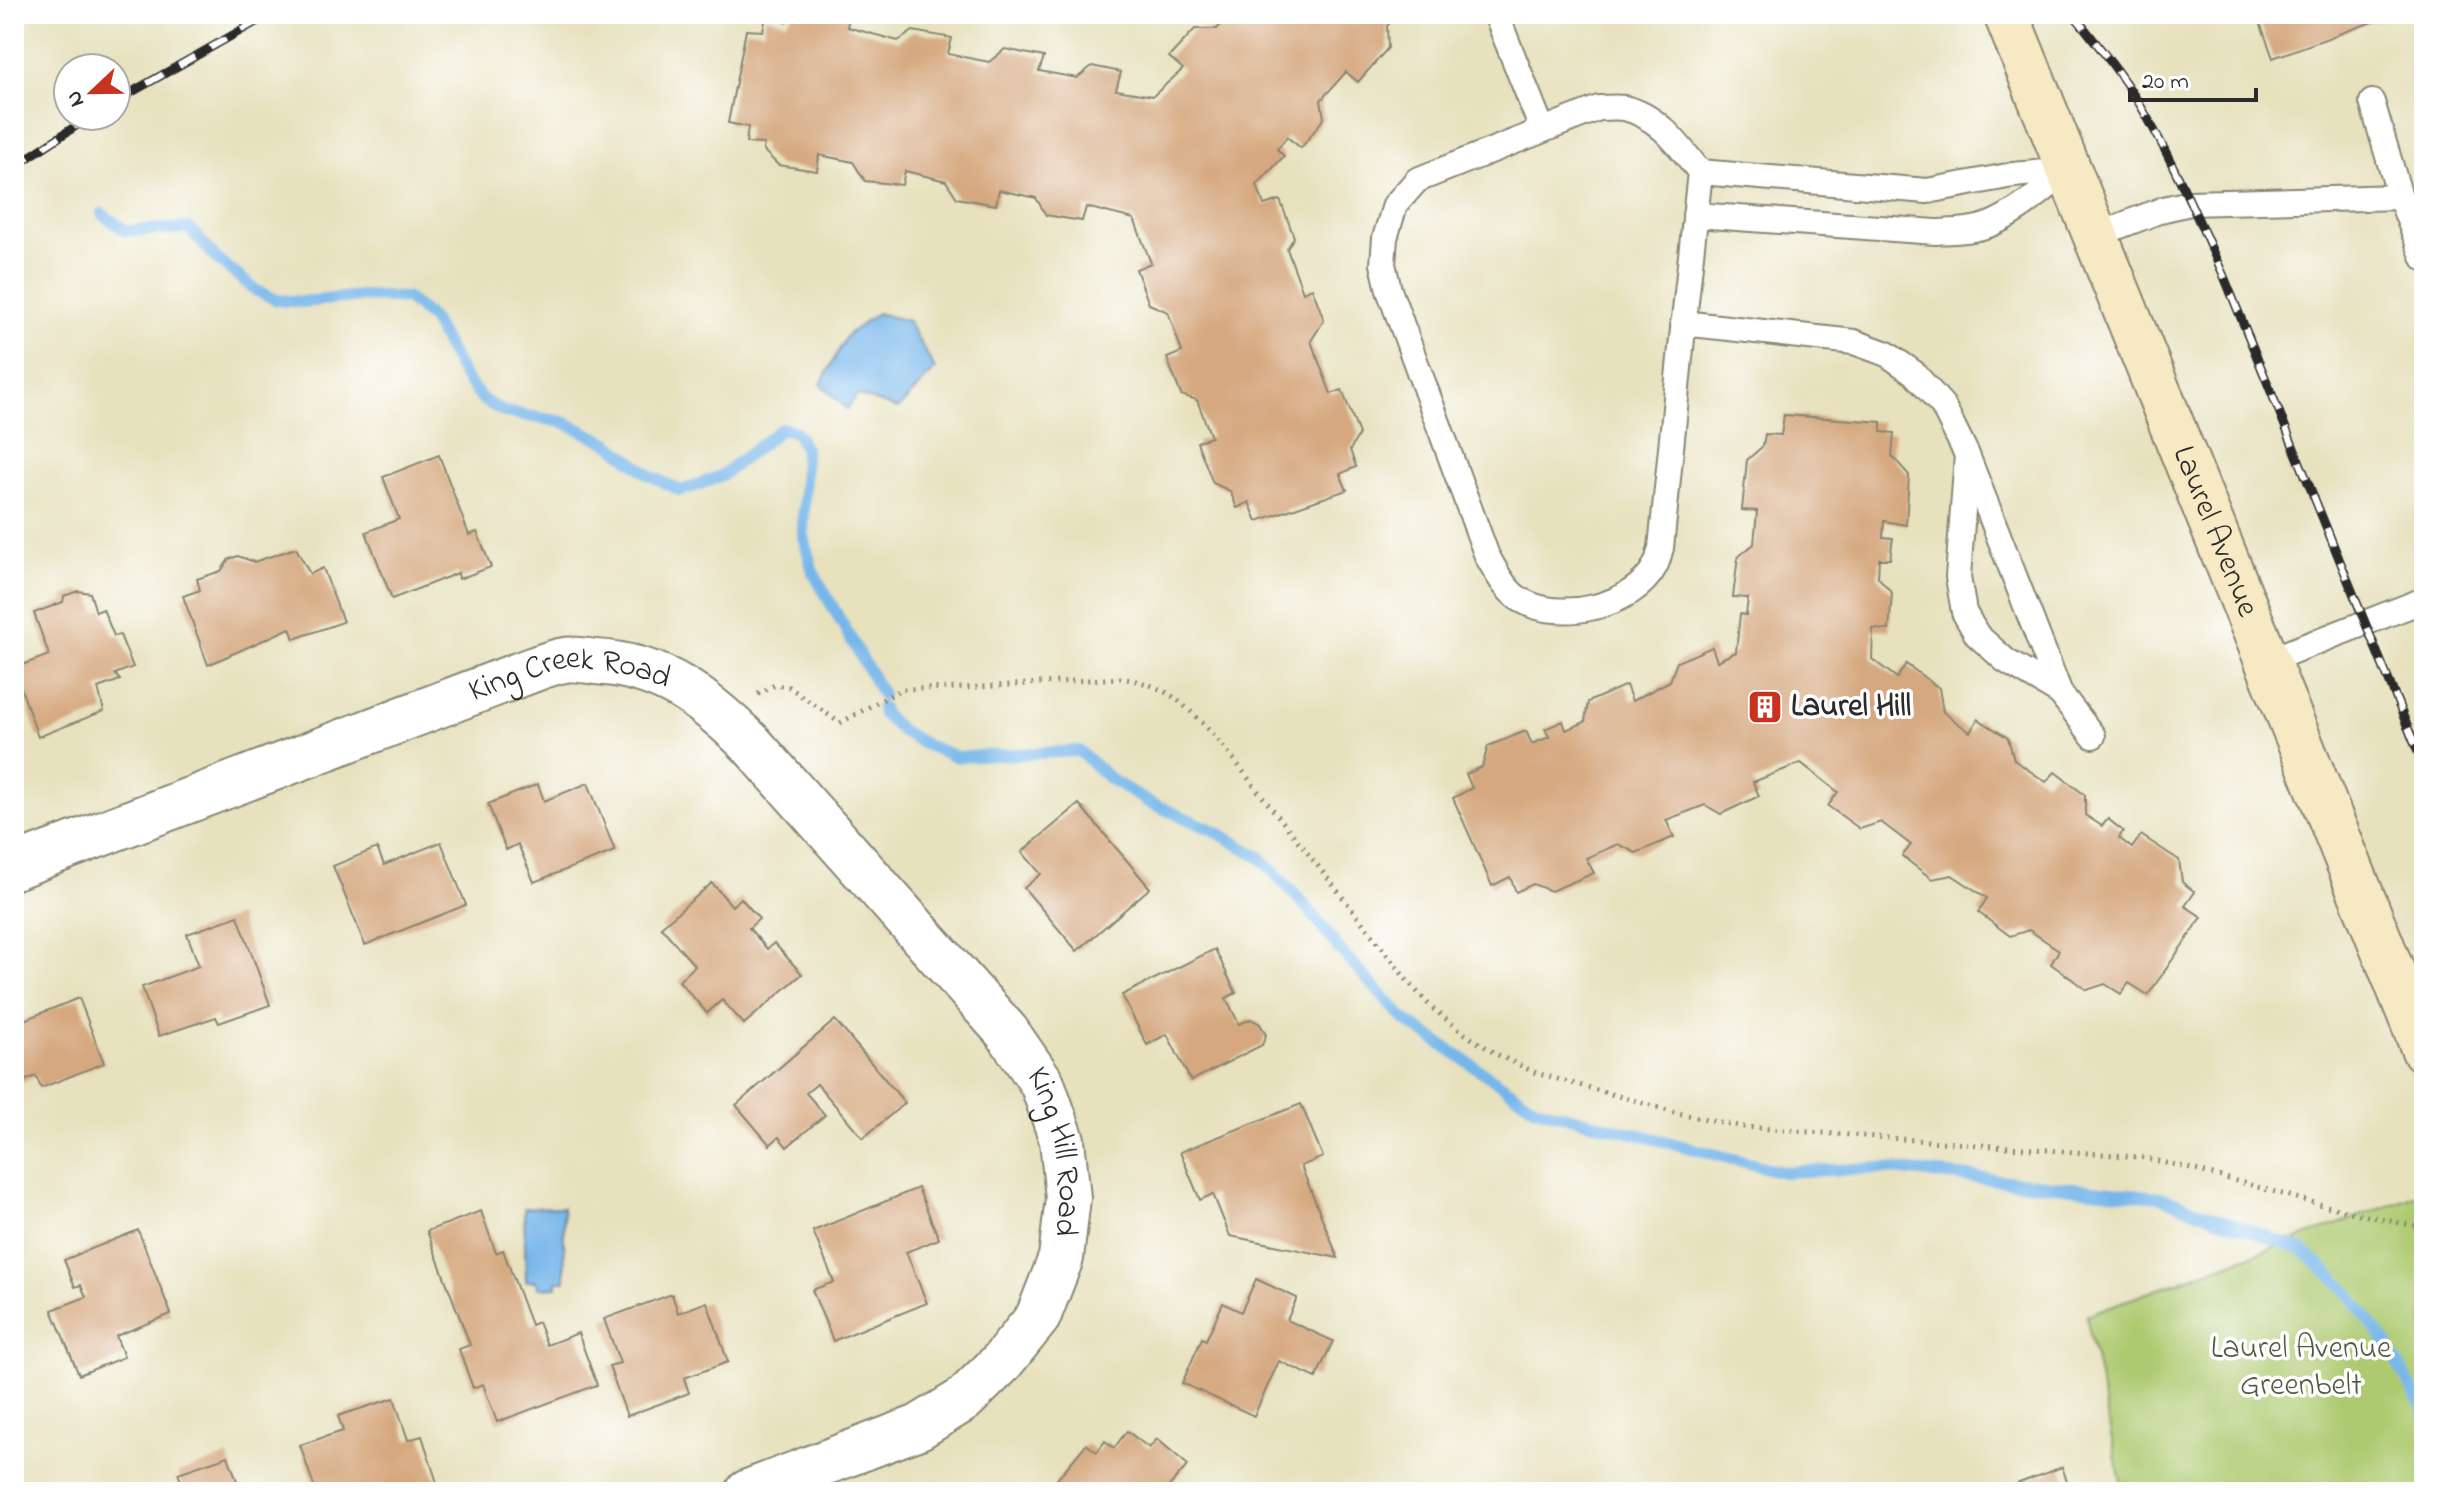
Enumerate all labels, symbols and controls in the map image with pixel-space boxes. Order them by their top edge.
north arrow [52,52,132,132]
scale bar [2130,52,2256,102]
text: 20 m [2142,65,2189,100]
text: N [59,85,94,111]
street label: Laurel Avenue [2159,439,2271,625]
street label: King Creek Road [462,636,678,715]
place label: Laurel Hill [1791,684,1911,731]
building icon: Laurel Hill [1746,688,1784,726]
street label: King Hill Road [1014,1057,1092,1239]
park label: Laurel Avenue Greenbelt [2211,1326,2392,1410]

